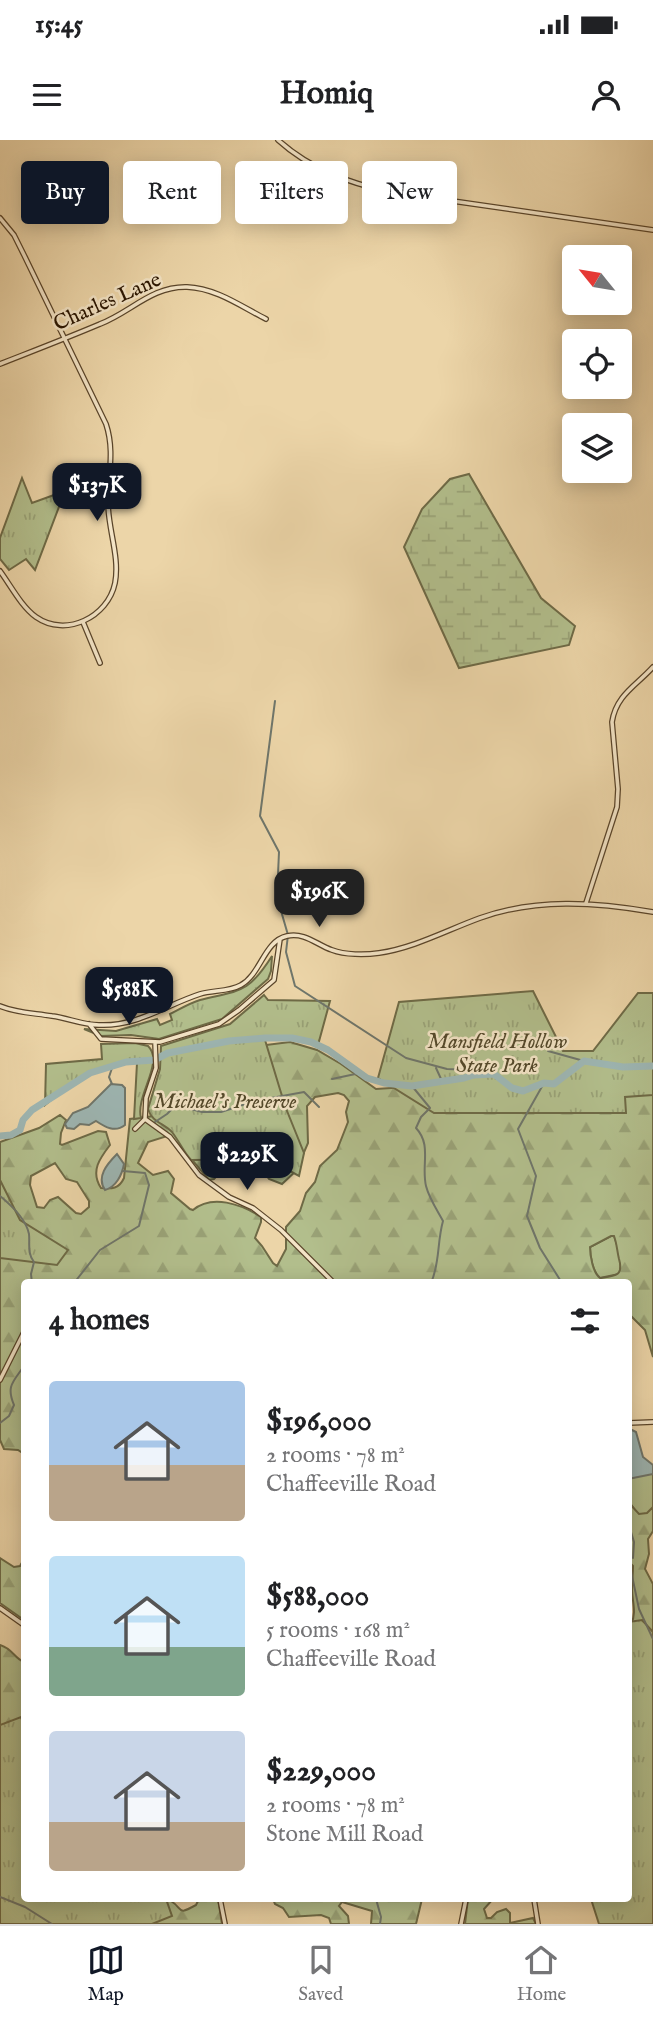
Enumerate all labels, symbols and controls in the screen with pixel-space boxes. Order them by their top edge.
text: 15:45 [35,8,83,41]
text: Homiq [280,74,373,115]
icon: menu [28,76,66,114]
icon: person [587,76,625,114]
chip: Buy [21,161,109,224]
chip: Rent [123,161,221,224]
chip: Filters [235,161,348,224]
chip: New [362,161,457,224]
north arrow [562,245,632,315]
map controls [562,245,632,483]
street label: Charles Lane [50,266,166,338]
button: locate [562,329,632,399]
button: layers [562,413,632,483]
pin: $137K [48,464,146,523]
text: $137K [68,471,126,500]
pin: $196K [270,870,368,929]
text: $196K [290,877,348,906]
pin: $588K [80,968,178,1027]
text: $588K [101,975,157,1004]
park label: Mansfield Hollow State Park [427,1029,568,1080]
park label: Michael's Preserve [154,1089,296,1116]
pin: $229K [198,1132,296,1192]
text: $229K [217,1140,278,1169]
text: 4 homes [49,1302,150,1340]
icon: filters [566,1302,604,1340]
text: $196,000 [266,1403,372,1441]
icon: home [105,1409,189,1493]
text: 2 rooms · 78 m² [266,1441,405,1470]
text: Chaffeeville Road [266,1470,436,1499]
text: $588,000 [266,1578,369,1616]
icon: home [105,1584,189,1668]
text: 5 rooms · 168 m² [266,1616,410,1645]
text: Chaffeeville Road [266,1645,436,1674]
text: $229,000 [266,1753,376,1791]
icon: home [105,1759,189,1843]
text: 2 rooms · 78 m² [266,1791,405,1820]
text: Stone Mill Road [266,1820,423,1849]
tab: Map [87,1941,125,2007]
tab: Saved [298,1941,343,2007]
tab: Home [517,1941,566,2007]

